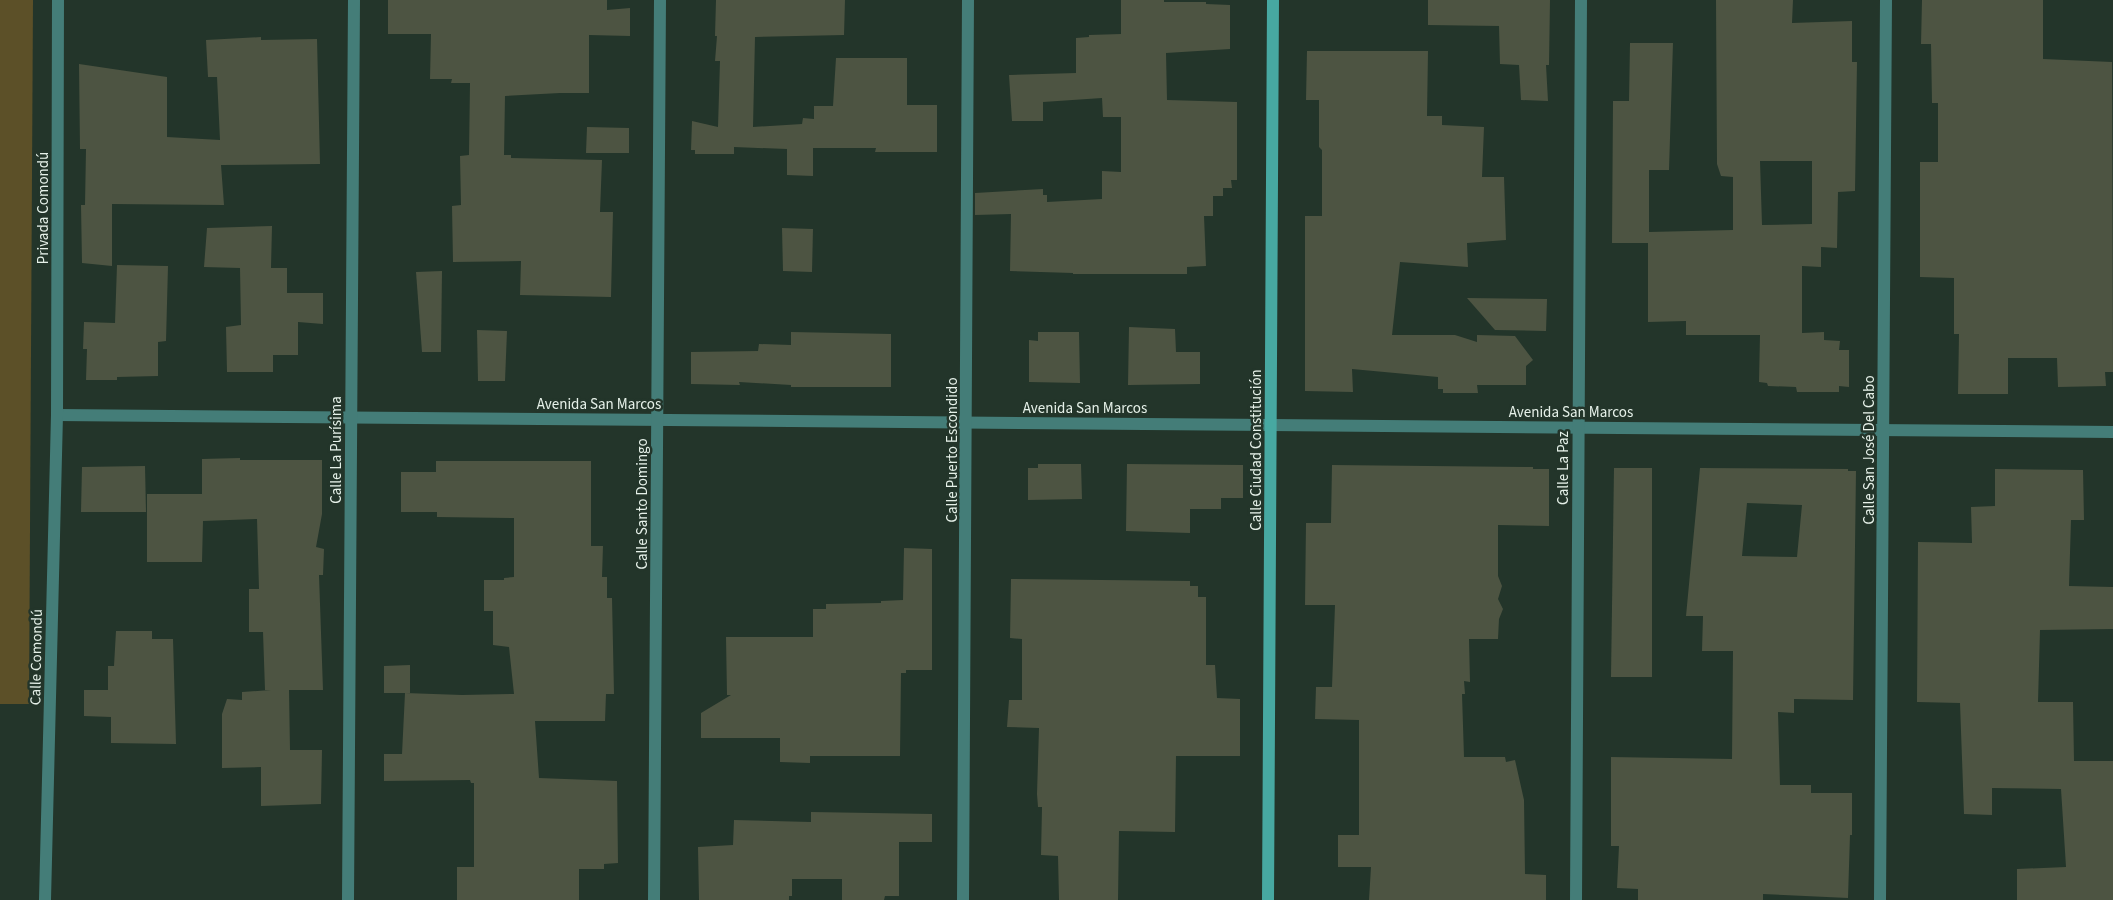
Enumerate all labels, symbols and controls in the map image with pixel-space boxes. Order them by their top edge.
street label: Privada Comondú [33,152,54,264]
street label: Calle Ciudad Constitución [1246,369,1267,531]
street label: Calle San José Del Cabo [1859,375,1880,525]
street label: Calle Puerto Escondido [942,377,963,523]
street label: Avenida San Marcos [537,394,661,415]
street label: Calle La Purísima [326,396,347,504]
street label: Avenida San Marcos [1023,398,1147,419]
street label: Avenida San Marcos [1509,402,1633,423]
street label: Calle La Paz [1553,431,1574,505]
street label: Calle Santo Domingo [632,438,653,570]
street label: Calle Comondú [25,609,48,705]

